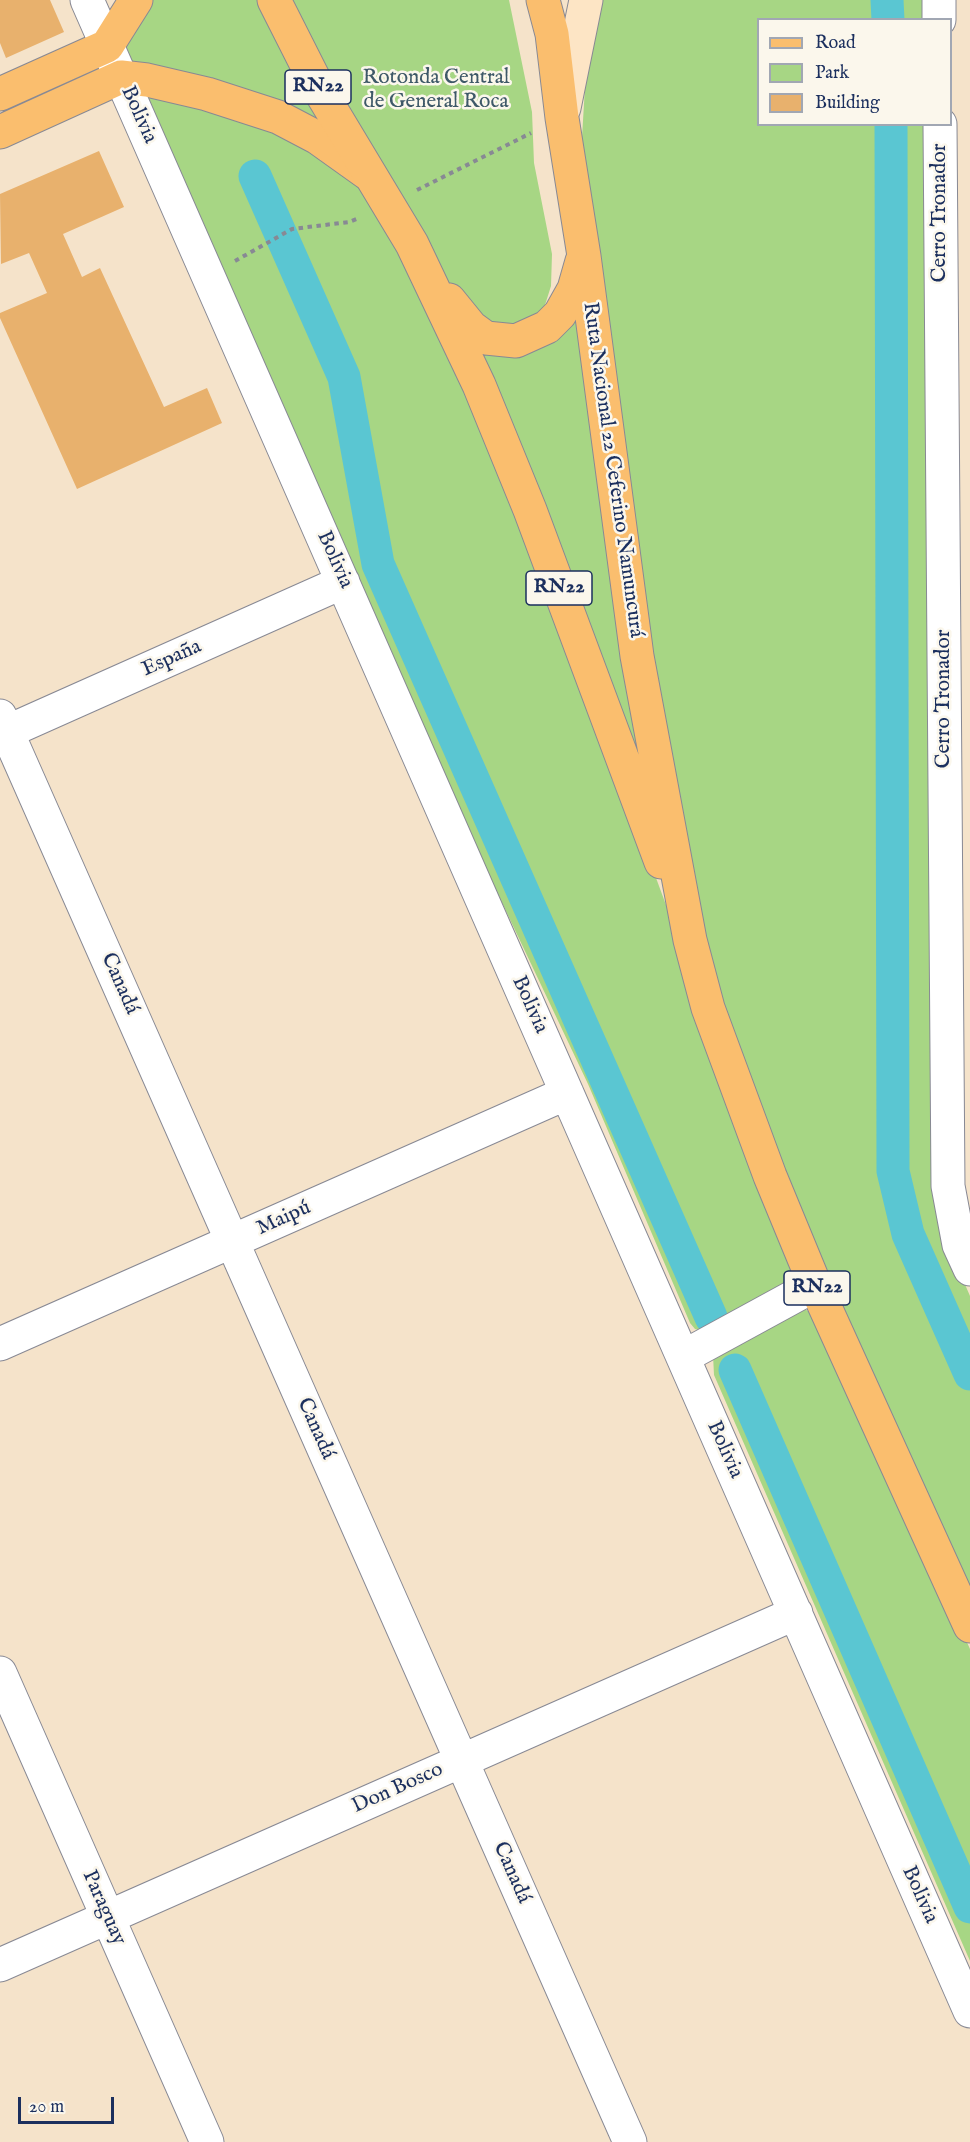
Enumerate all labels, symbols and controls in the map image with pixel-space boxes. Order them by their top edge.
legend [757,18,952,126]
text: Road [815,32,856,55]
text: Park [815,62,849,85]
park label: Rotonda Central de General Roca [362,66,510,116]
road number: RN22 [285,70,351,104]
street label: Bolivia [114,82,162,148]
text: Building [815,92,880,115]
street label: Cerro Tronador [928,143,954,283]
street label: Ruta Nacional 22 Ceferino Namuncurá [576,301,648,639]
street label: Bolivia [310,527,358,593]
road number: RN22 [526,571,592,605]
street label: Cerro Tronador [932,629,958,769]
street label: España [138,635,206,683]
street label: Canadá [94,949,144,1019]
street label: Bolivia [505,972,553,1038]
street label: Maipú [253,1196,315,1242]
road number: RN22 [784,1271,850,1305]
street label: Canadá [290,1394,340,1464]
street label: Bolivia [700,1417,748,1483]
street label: Don Bosco [349,1758,447,1820]
street label: Canadá [486,1838,536,1908]
street label: Bolivia [895,1862,943,1928]
street label: Paraguay [75,1867,131,1949]
scale bar [21,2085,117,2123]
text: 20 m [29,2096,64,2119]

